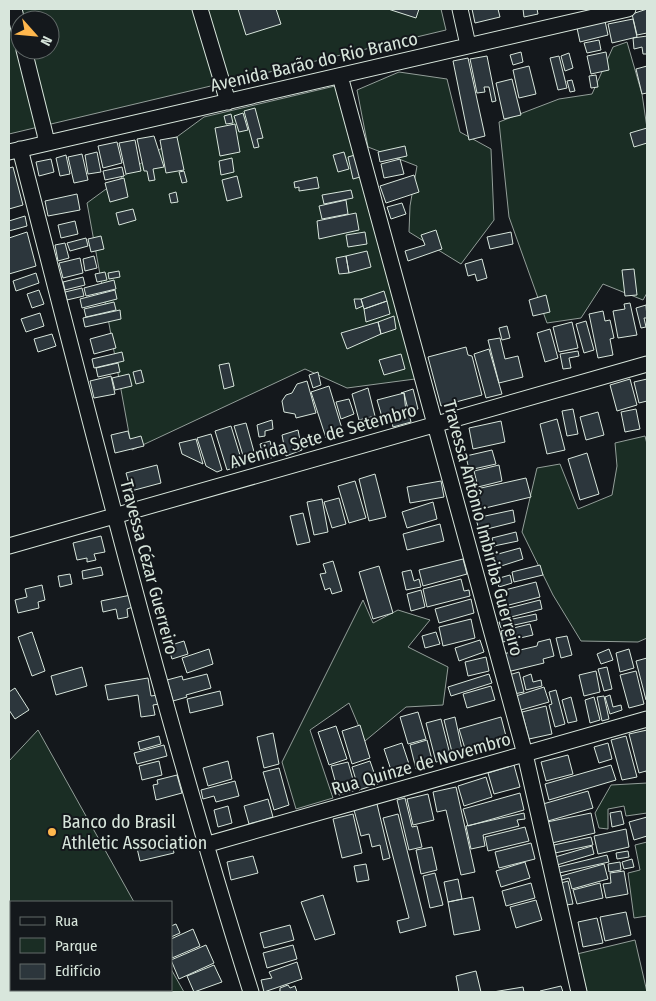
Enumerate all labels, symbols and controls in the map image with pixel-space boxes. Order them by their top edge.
north arrow [10,10,60,60]
street label: Avenida Barão do Rio Branco [208,27,420,97]
text: N [37,33,56,48]
street label: Travessa Antônio Imbiriba Guerreiro [438,398,528,658]
street label: Avenida Sete de Setembro [227,399,419,473]
street label: Travessa Cézar Guerreiro [115,477,183,657]
street label: Rua Quinze de Novembro [329,728,513,800]
place label: Banco do Brasil Athletic Association [62,811,207,854]
marker: Banco do Brasil Athletic Association [46,826,58,838]
legend [10,901,172,991]
text: Rua [55,912,78,930]
text: Parque [55,937,98,955]
text: Edifício [55,962,101,980]

